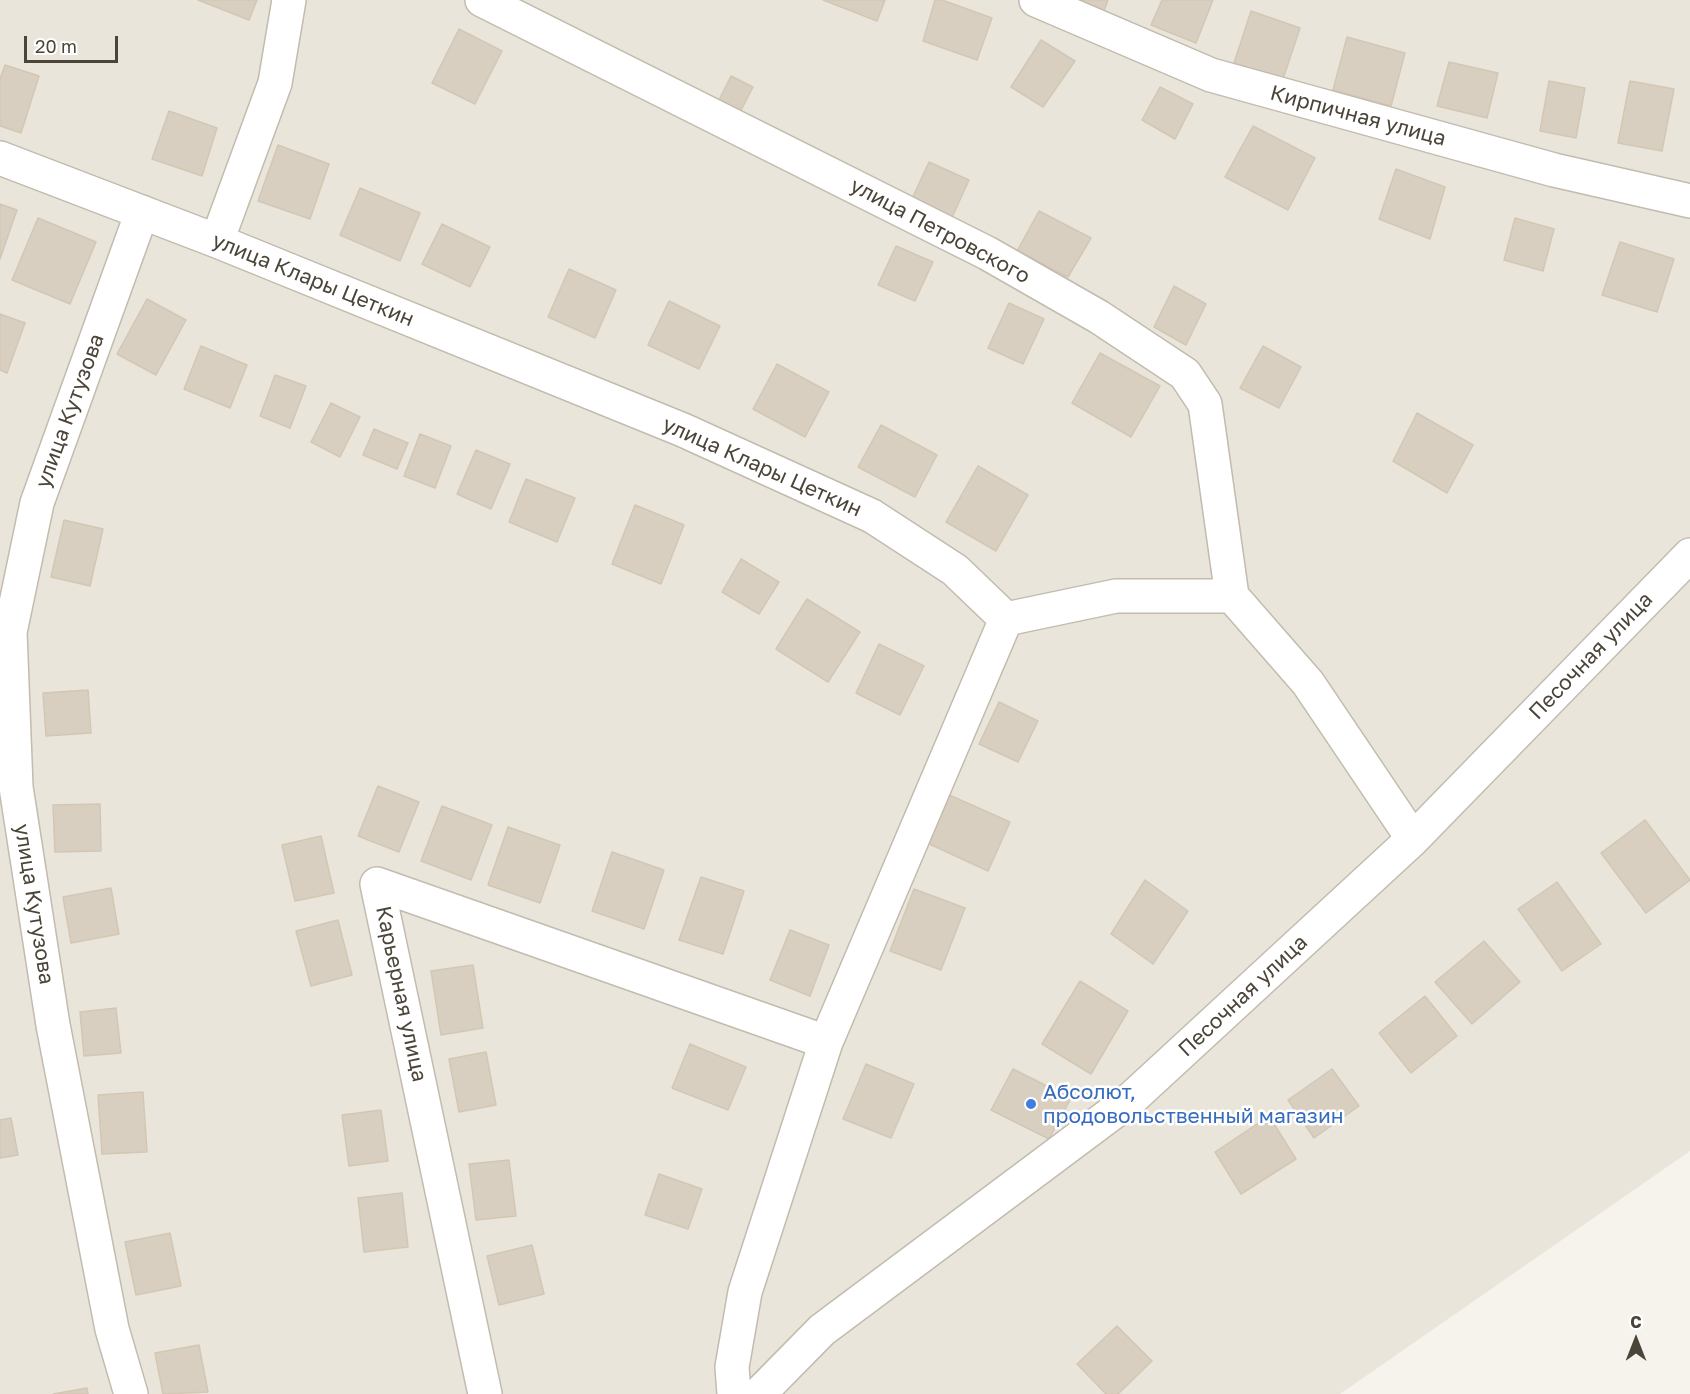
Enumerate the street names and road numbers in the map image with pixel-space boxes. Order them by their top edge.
street label: Кирпичная улица [1267,80,1449,152]
street label: улица Петровского [846,173,1034,289]
street label: улица Клары Цеткин [208,228,418,332]
street label: улица Кутузова [30,330,110,492]
street label: улица Клары Цеткин [659,412,865,522]
street label: Песочная улица [1524,587,1658,725]
street label: улица Кутузова [9,822,59,986]
street label: Карьерная улица [370,904,432,1084]
street label: Песочная улица [1173,930,1313,1062]

